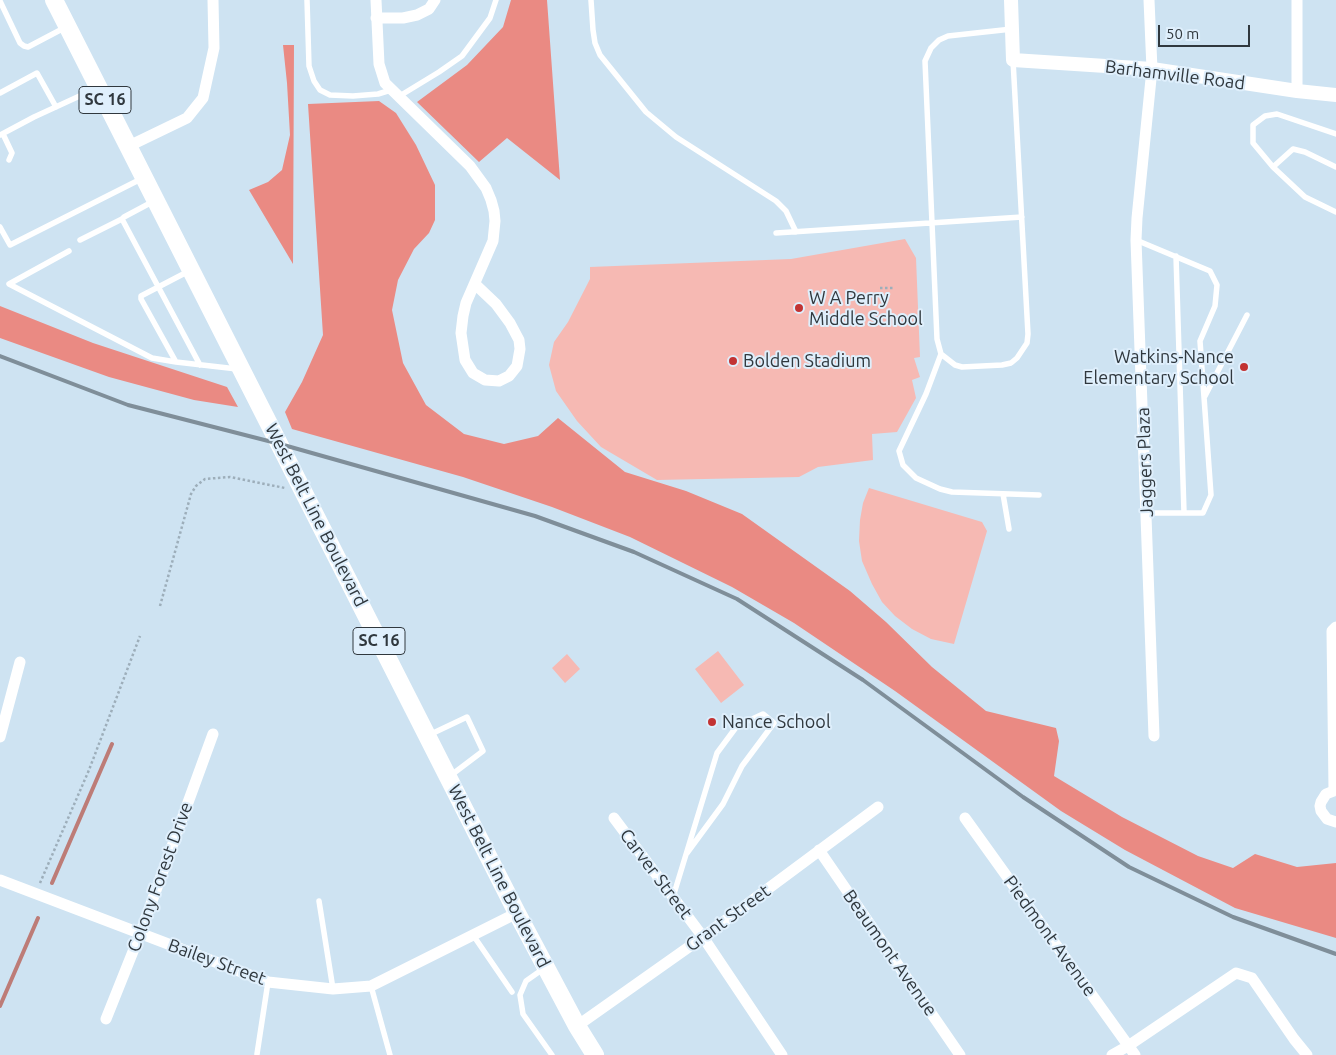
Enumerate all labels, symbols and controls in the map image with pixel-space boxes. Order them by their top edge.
scale bar [1161,15,1254,47]
text: 50 m [1166,25,1199,42]
street label: Barhamville Road [1104,56,1246,94]
road number: SC 16 [79,86,131,114]
place label: W A Perry Middle School [809,287,923,330]
marker: W A Perry Middle School [793,302,805,314]
place label: Watkins-Nance Elementary School [1083,346,1234,388]
place label: Bolden Stadium [743,350,871,372]
marker: Bolden Stadium [727,355,739,367]
marker: Watkins-Nance Elementary School [1238,361,1250,373]
street label: Jaggers Plaza [1132,407,1158,517]
street label: West Belt Line Boulevard [260,420,372,610]
road number: SC 16 [353,627,405,654]
place label: Nance School [722,711,831,733]
marker: Nance School [706,716,718,728]
street label: West Belt Line Boulevard [443,781,555,971]
street label: Colony Forest Drive [123,799,197,955]
street label: Carver Street [615,825,697,923]
street label: Piedmont Avenue [999,871,1101,1001]
street label: Grant Street [681,880,775,956]
street label: Beaumont Avenue [838,886,942,1020]
street label: Bailey Street [165,934,269,990]

